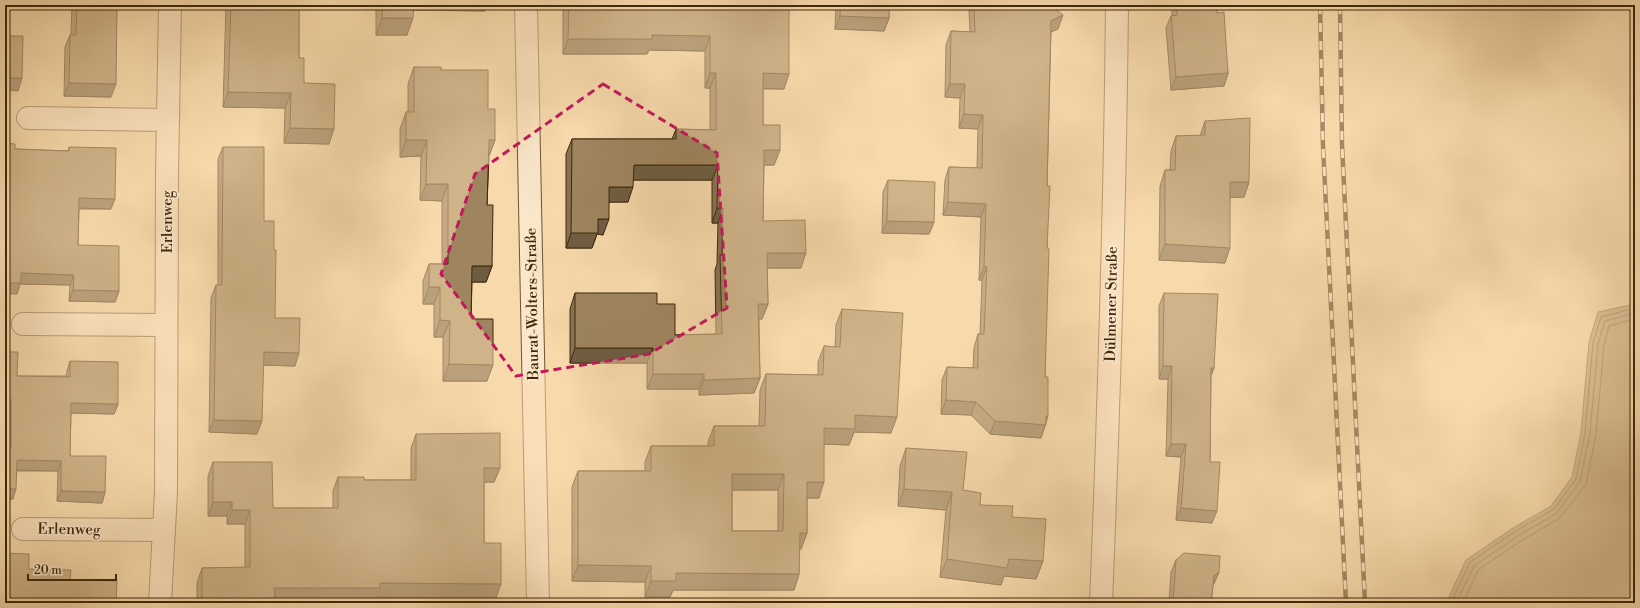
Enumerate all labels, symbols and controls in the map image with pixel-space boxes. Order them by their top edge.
street label: Erlenweg [158,190,177,254]
street label: Baurat-Wolters-Straße [522,227,543,381]
street label: Dülmener Straße [1101,246,1122,362]
street label: Erlenweg [37,519,101,540]
scale bar [28,556,116,582]
text: 20 m [34,563,62,578]

